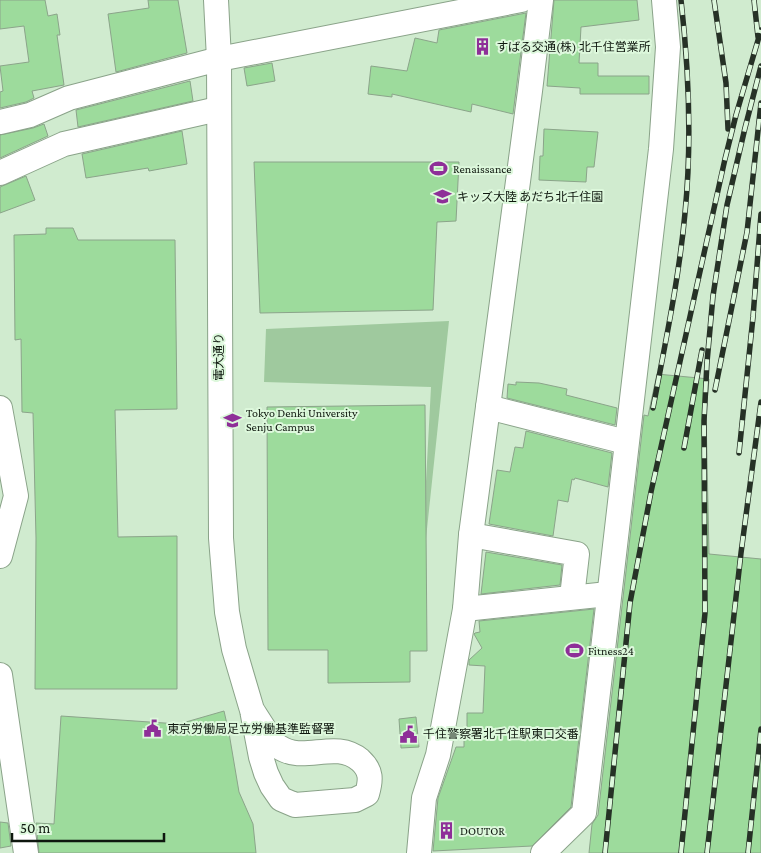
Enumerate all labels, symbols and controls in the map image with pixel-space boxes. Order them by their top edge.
building icon: すばる交通(株) 北千住営業所 [472,37,492,57]
place label: すばる交通(株) 北千住営業所 [496,40,651,54]
sports icon: Renaissance [429,159,449,179]
place label: Renaissance [453,162,512,176]
school or university icon: キッズ大陸 あだち北千住園 [433,187,453,207]
place label: キッズ大陸 あだち北千住園 [457,190,603,204]
street label: 電大通り [212,333,226,381]
place label: Tokyo Denki University Senju Campus [246,406,358,434]
school or university icon: Tokyo Denki University Senju Campus [222,410,242,430]
sports icon: Fitness24 [564,641,584,661]
place label: Fitness24 [588,644,634,658]
public building icon: 東京労働局足立労働基準監督署 [143,719,163,739]
place label: 東京労働局足立労働基準監督署 [167,722,335,736]
public building icon: 千住警察署北千住駅東口交番 [399,724,419,744]
place label: 千住警察署北千住駅東口交番 [423,727,579,741]
scale bar [12,810,165,842]
text: 50 m [20,820,50,836]
building icon: DOUTOR [436,821,456,841]
place label: DOUTOR [460,824,505,838]

